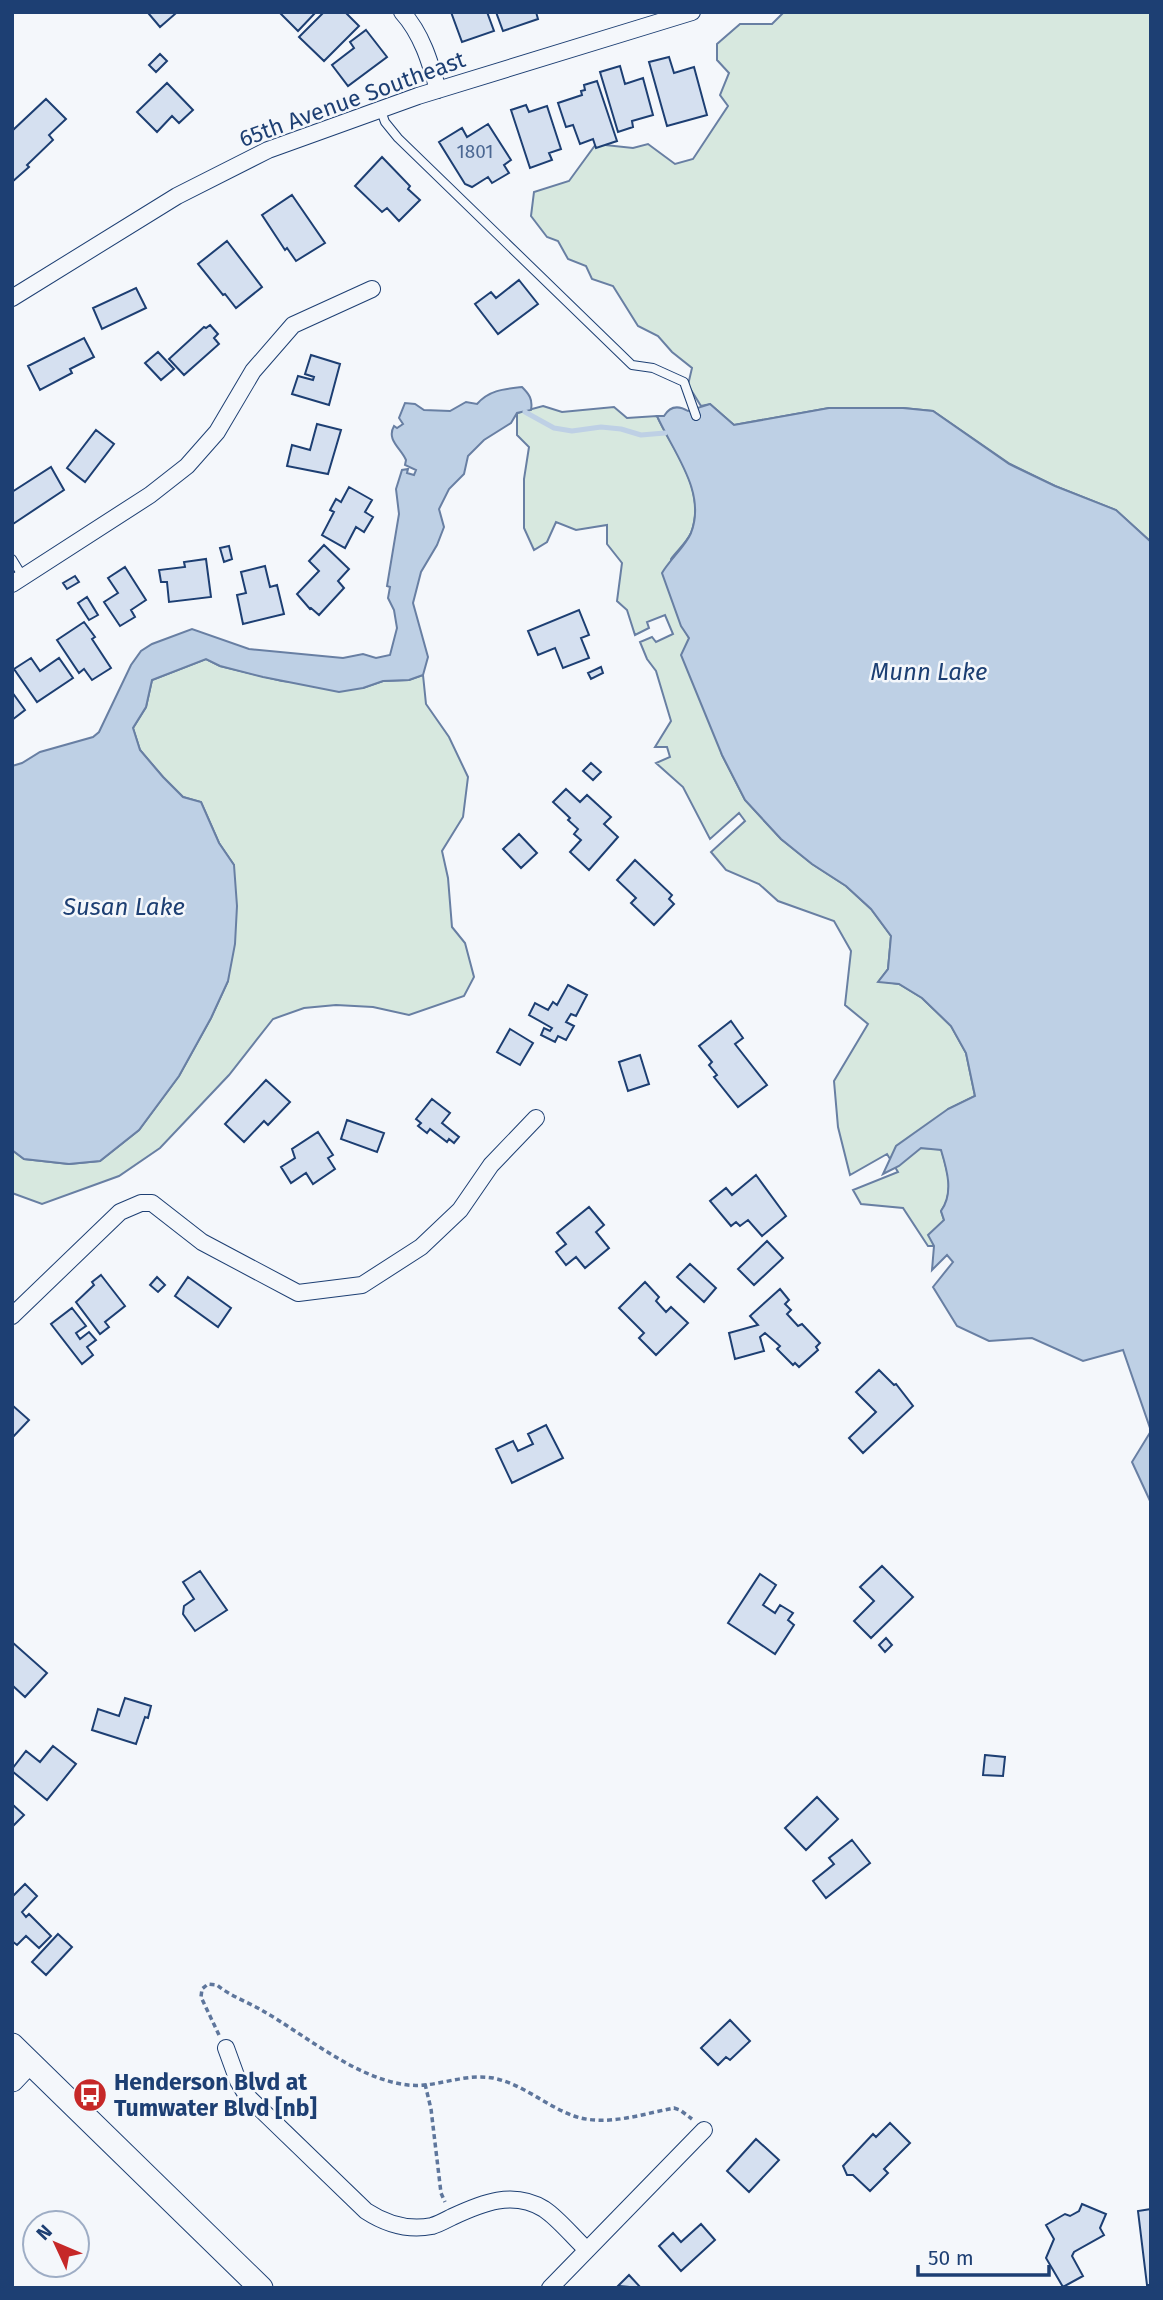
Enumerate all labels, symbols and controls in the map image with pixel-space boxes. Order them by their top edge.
street label: 65th Avenue Southeast [235,45,470,153]
house number: 1801 [456,140,494,163]
water label: Munn Lake [871,658,987,686]
water label: Susan Lake [62,893,185,921]
place label: Henderson Blvd at Tumwater Blvd [nb] [114,2068,317,2122]
bus stop icon: Henderson Blvd at Tumwater Blvd [nb] [71,2076,109,2114]
north arrow [21,2209,91,2279]
text: N [31,2220,57,2245]
scale bar [918,2234,1049,2278]
text: 50 m [928,2245,974,2271]

